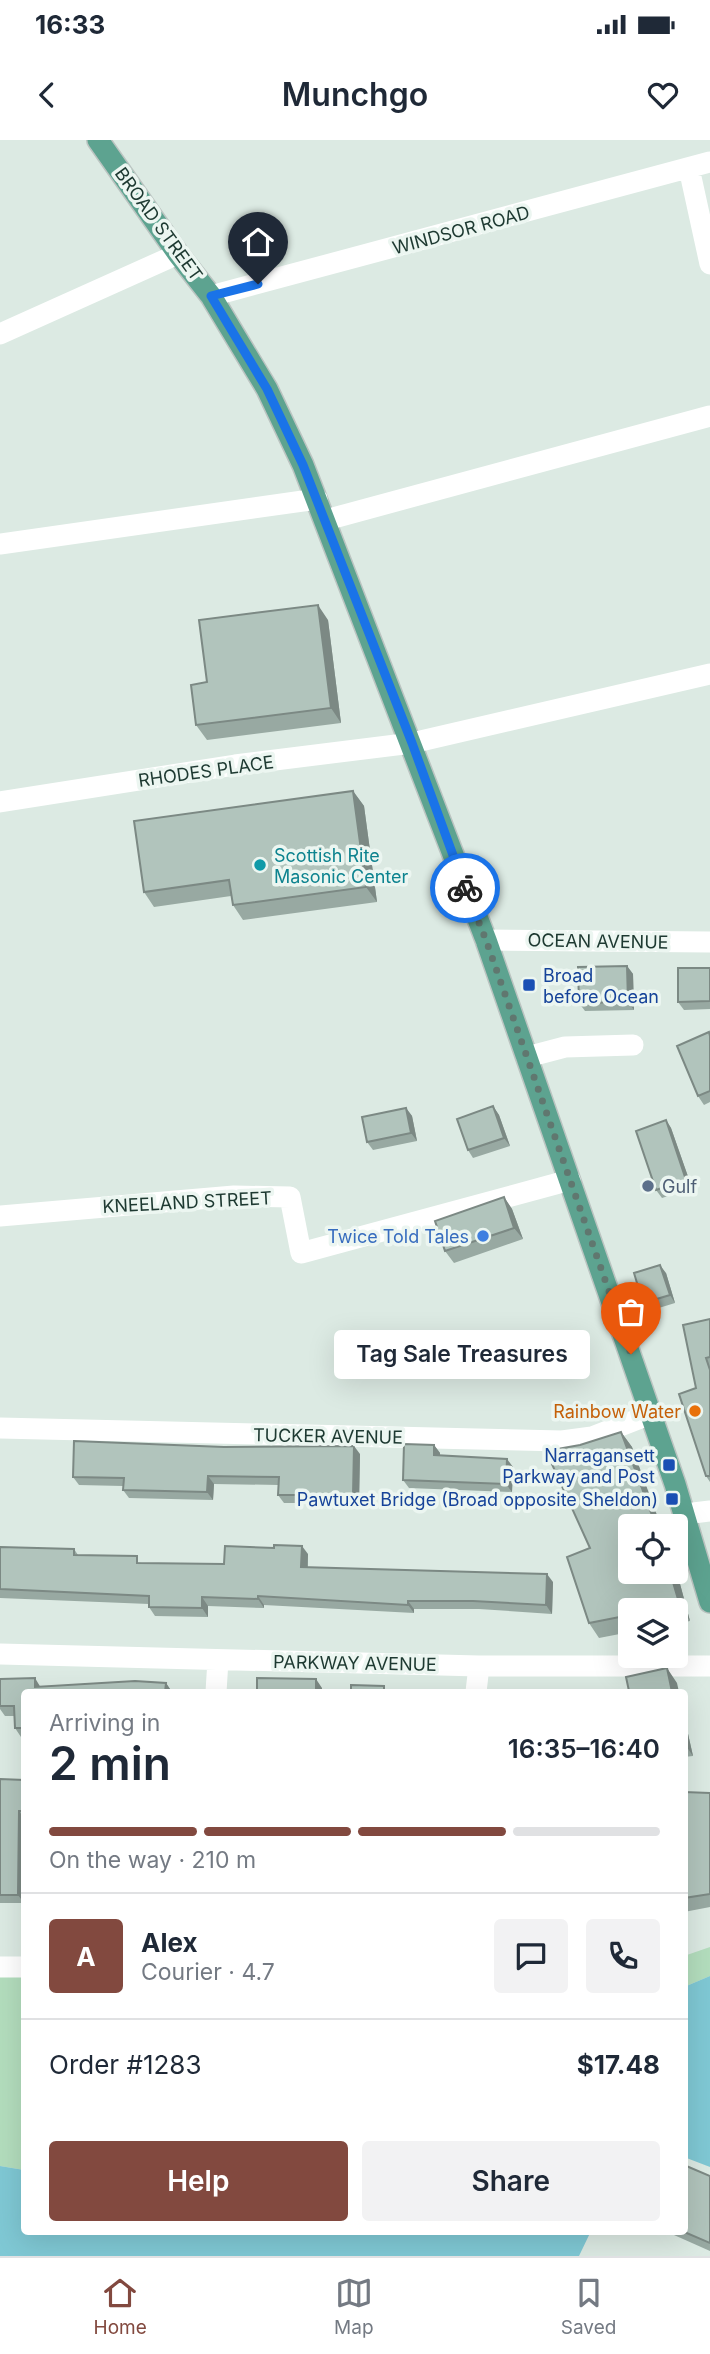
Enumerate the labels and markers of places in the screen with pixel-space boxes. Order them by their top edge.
pin [228,212,288,284]
place label: Scottish Rite Masonic Center [274,845,408,887]
marker: Scottish Rite Masonic Center [252,857,268,873]
place label: Broad before Ocean [543,965,659,1007]
marker: Broad before Ocean [521,977,537,993]
place label: Gulf [662,1176,697,1197]
marker: Gulf [640,1178,656,1194]
place label: Twice Told Tales [327,1226,469,1247]
marker: Twice Told Tales [475,1228,491,1244]
pin [601,1282,661,1354]
callout: Tag Sale Treasures [334,1330,589,1378]
place label: Rainbow Water [553,1401,681,1422]
marker: Rainbow Water [687,1403,703,1419]
place label: Narragansett Parkway and Post [502,1445,655,1487]
marker: Narragansett Parkway and Post [661,1457,677,1473]
place label: Pawtuxet Bridge (Broad opposite Sheldon) [297,1489,658,1510]
marker: Pawtuxet Bridge (Broad opposite Sheldon) [664,1491,680,1507]

